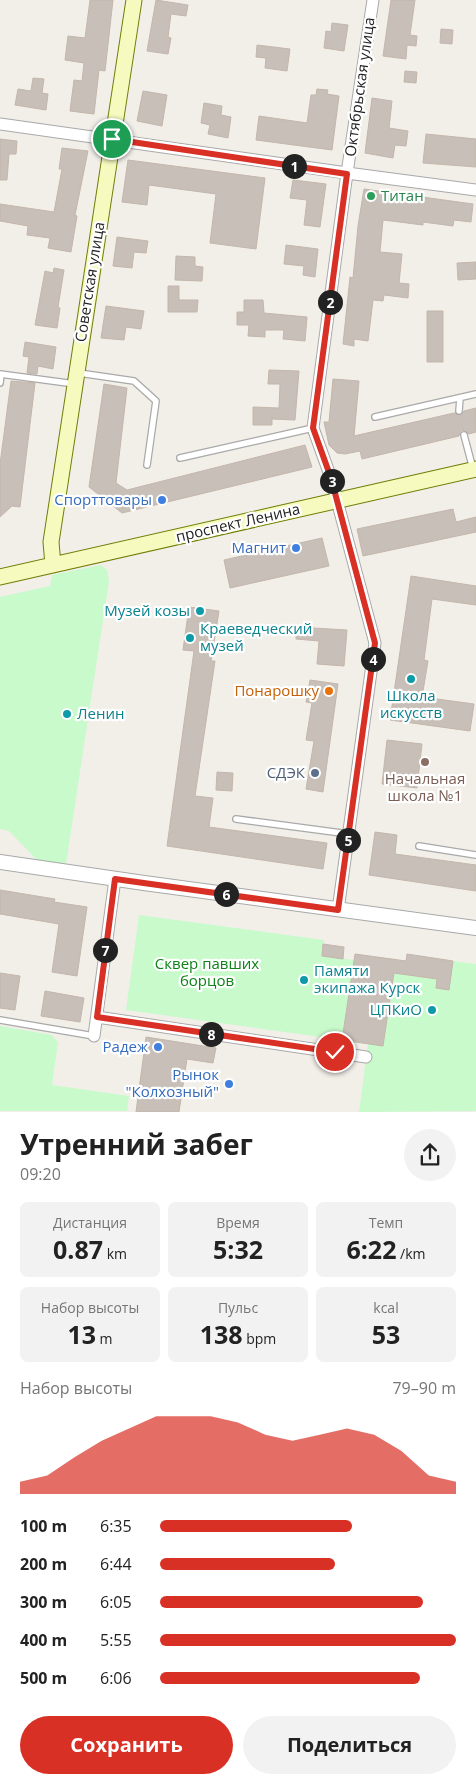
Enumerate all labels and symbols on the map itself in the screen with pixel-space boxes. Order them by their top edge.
street label: Октябрьская улица [339,16,379,158]
pin [91,118,133,160]
pin: 1 [282,154,306,178]
place label: Титан [381,185,424,205]
marker: Титан [365,190,377,202]
street label: Советская улица [70,220,108,343]
pin: 2 [318,290,342,314]
pin: 3 [320,468,344,494]
place label: Спорттовары [54,489,152,509]
marker: Спорттовары [156,494,168,506]
street label: проспект Ленина [174,498,302,546]
place label: Магнит [232,537,286,557]
marker: Магнит [290,542,302,554]
place label: Музей козы [104,600,190,620]
marker: Музей козы [194,605,206,617]
place label: Краеведческий музей [200,618,312,655]
marker: Краеведческий музей [184,632,196,644]
pin: 4 [360,646,386,672]
marker: Школа искусств [405,673,417,685]
place label: Понарошку [234,680,319,700]
marker: Понарошку [323,685,335,697]
place label: Школа искусств [380,685,442,722]
place label: Ленин [77,703,125,723]
marker: Ленин [61,708,73,720]
marker: Начальная школа №1 [419,756,431,768]
place label: СДЭК [267,762,306,782]
marker: СДЭК [309,767,321,779]
place label: Начальная школа №1 [385,768,465,805]
pin: 5 [336,828,360,852]
pin: 6 [214,882,238,906]
pin: 7 [92,938,118,962]
park label: Сквер павших борцов [155,953,259,990]
place label: Памяти экипажа Курск [314,960,421,997]
marker: Памяти экипажа Курск [298,974,310,986]
place label: ЦПКиО [370,999,422,1019]
marker: ЦПКиО [426,1004,438,1016]
pin: 8 [198,1022,224,1046]
pin [314,1031,356,1073]
place label: Радеж [103,1036,148,1056]
marker: Радеж [152,1041,164,1053]
place label: Рынок "Колхозный" [126,1064,219,1101]
marker: Рынок "Колхозный" [223,1078,235,1090]

